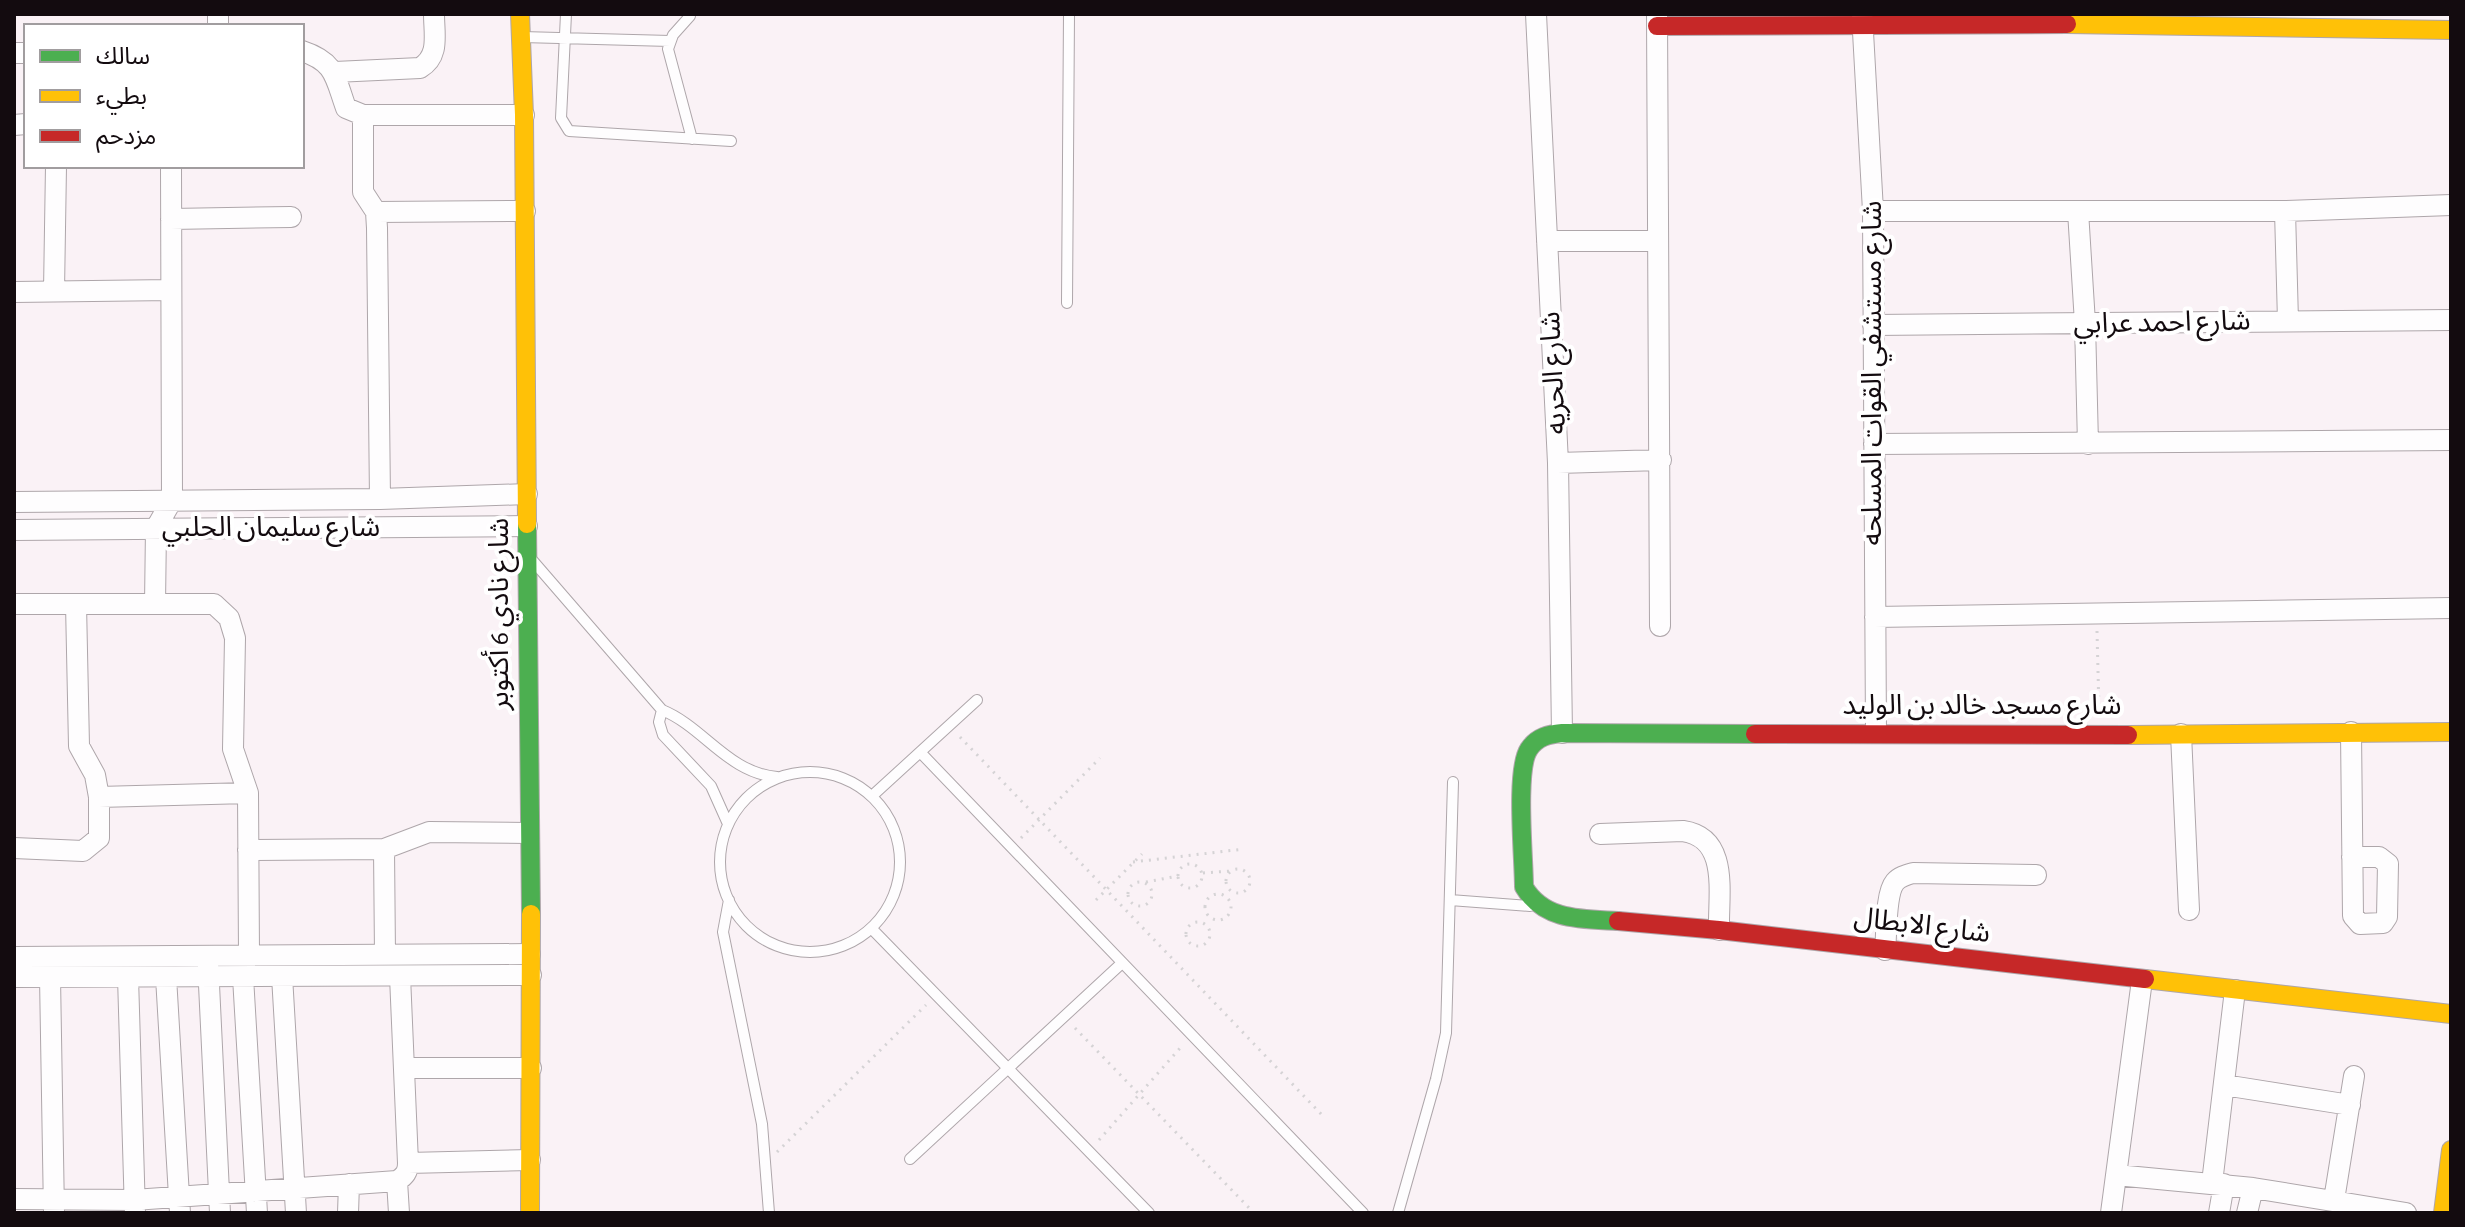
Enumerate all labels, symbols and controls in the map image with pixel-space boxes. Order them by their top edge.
legend [24,24,304,168]
text: سالك [96,45,150,69]
text: بطيء [96,85,147,115]
text: مزدحم [96,125,156,153]
street label: شارع مستشفي القوات المسلحه [1859,201,1892,545]
street label: شارع احمد عرابي [2073,307,2251,344]
street label: شارع الحريه [1537,310,1576,435]
street label: شارع سليمان الحلبي [162,514,380,547]
street label: شارع نادي 6 أكتوبر [480,518,519,711]
street label: شارع مسجد خالد بن الوليد [1843,692,2121,725]
street label: شارع الابطال [1852,904,1992,953]

